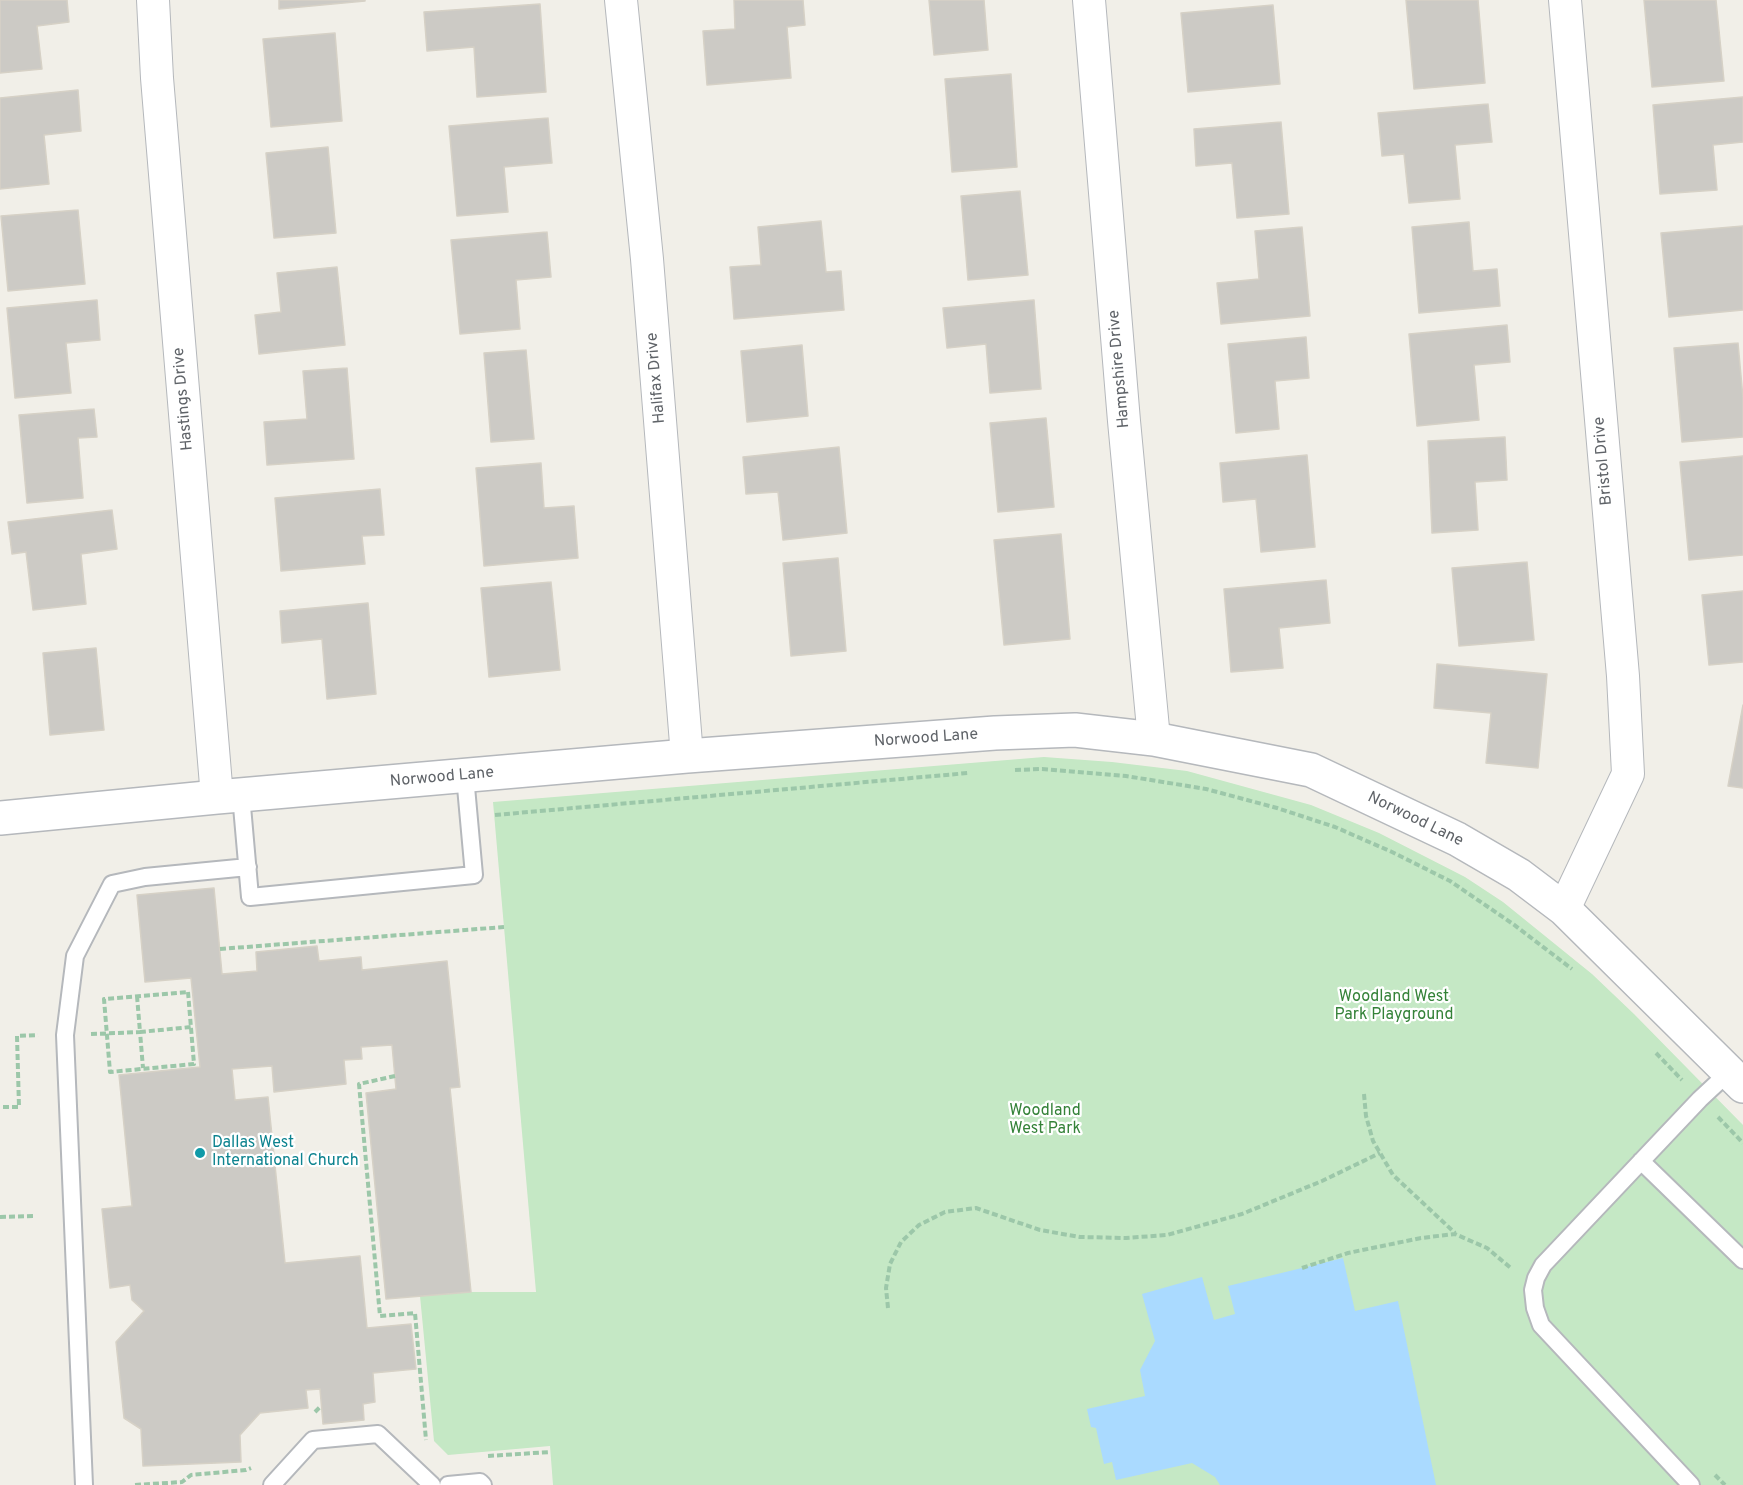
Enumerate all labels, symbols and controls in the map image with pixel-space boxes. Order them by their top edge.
street label: Hampshire Drive [1105,309,1135,429]
street label: Halifax Drive [643,332,671,424]
street label: Hastings Drive [170,347,198,451]
street label: Bristol Drive [1591,416,1617,506]
street label: Norwood Lane [873,726,979,752]
street label: Norwood Lane [389,764,495,792]
street label: Norwood Lane [1364,789,1466,851]
park label: Woodland West Park Playground [1334,988,1454,1026]
park label: Woodland West Park [1009,1102,1081,1140]
place label: Dallas West International Church [212,1134,359,1172]
marker: Dallas West International Church [193,1146,207,1160]

